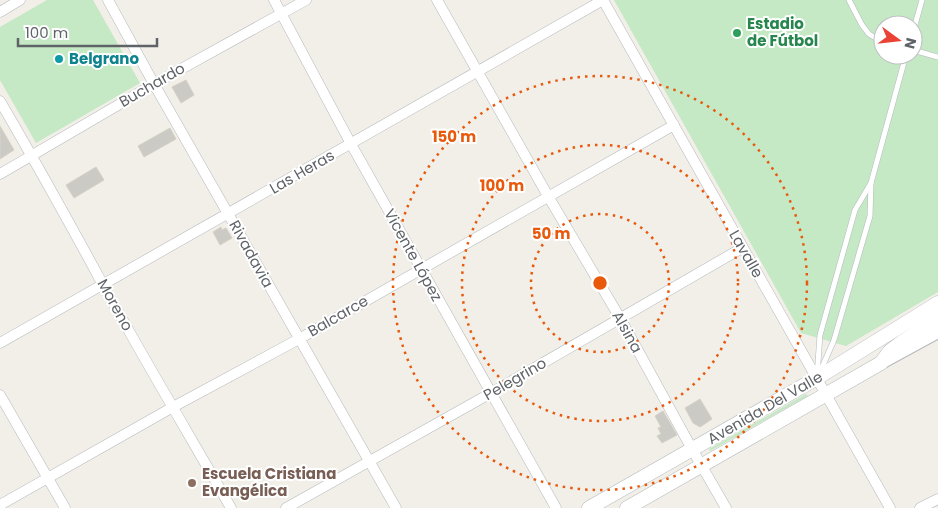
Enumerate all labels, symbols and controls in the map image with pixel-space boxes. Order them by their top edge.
place label: Estadio de Fútbol [747,13,818,51]
scale bar [18,15,156,47]
north arrow [873,15,923,65]
text: 100 m [25,22,68,43]
marker: Estadio de Fútbol [731,27,743,39]
text: N [900,36,922,51]
place label: Belgrano [69,48,139,69]
marker: Belgrano [53,53,65,65]
street label: Buchardo [115,57,189,112]
text: 150 m [432,126,476,147]
street label: Las Heras [265,144,338,199]
text: 100 m [480,175,524,196]
street label: Vicente López [379,205,448,305]
street label: Rivadavia [224,216,279,291]
text: 50 m [532,223,570,244]
street label: Lavalle [724,226,768,281]
centre of rings [591,274,609,292]
street label: Moreno [93,275,138,335]
street label: Balcarce [304,290,372,341]
street label: Alsina [607,307,648,357]
street label: Pelegrino [479,352,550,405]
street label: Avenida Del Valle [703,366,826,449]
place label: Escuela Cristiana Evangélica [202,463,336,501]
marker: Escuela Cristiana Evangélica [186,477,198,489]

